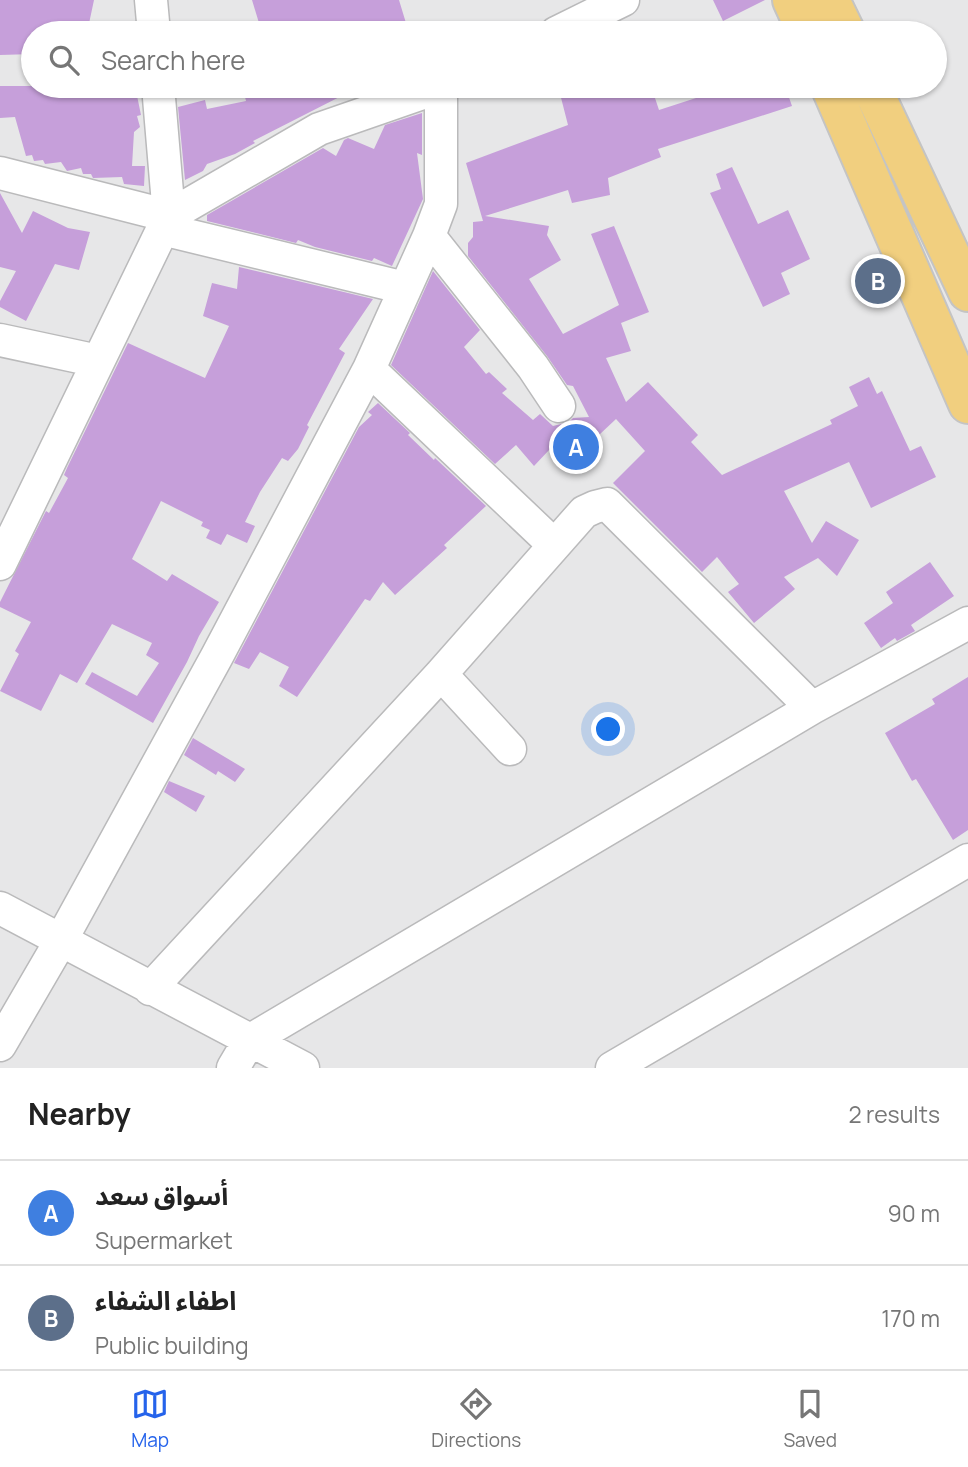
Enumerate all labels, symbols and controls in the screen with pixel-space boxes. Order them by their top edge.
search box [21,21,947,98]
icon: search [45,41,83,79]
text: Search here [101,42,246,78]
pin: B [855,255,901,307]
pin: A [553,421,599,473]
your location [591,712,625,746]
text: Nearby [28,1093,131,1134]
text: 2 results [848,1098,940,1130]
text: أسواق سعد [95,1177,228,1213]
text: A [43,1197,59,1229]
text: 90 m [888,1197,940,1229]
text: Supermarket [95,1224,233,1256]
text: اطفاء الشفاء [95,1282,236,1318]
text: B [44,1302,58,1334]
text: 170 m [881,1302,940,1334]
text: Public building [95,1329,249,1361]
tab: Map [131,1385,169,1453]
tab: Directions [431,1385,521,1453]
tab: Saved [783,1385,837,1453]

